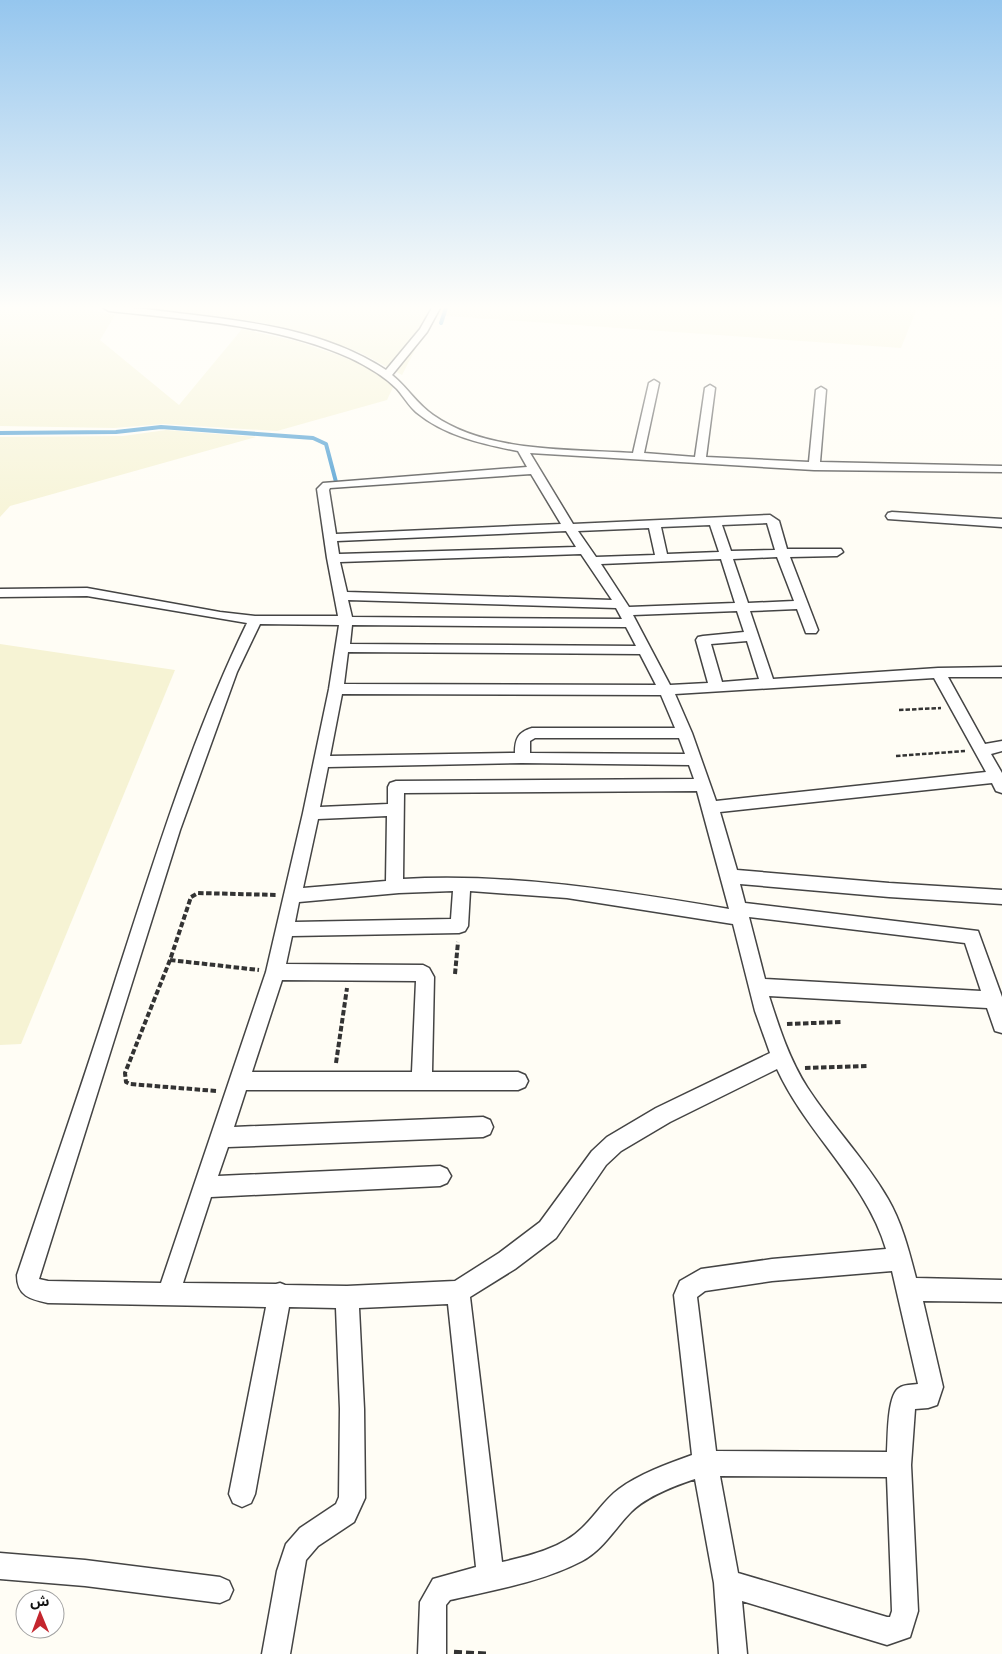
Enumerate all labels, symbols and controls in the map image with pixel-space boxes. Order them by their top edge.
north arrow [15,1589,65,1639]
text: ش [30,1592,50,1610]

